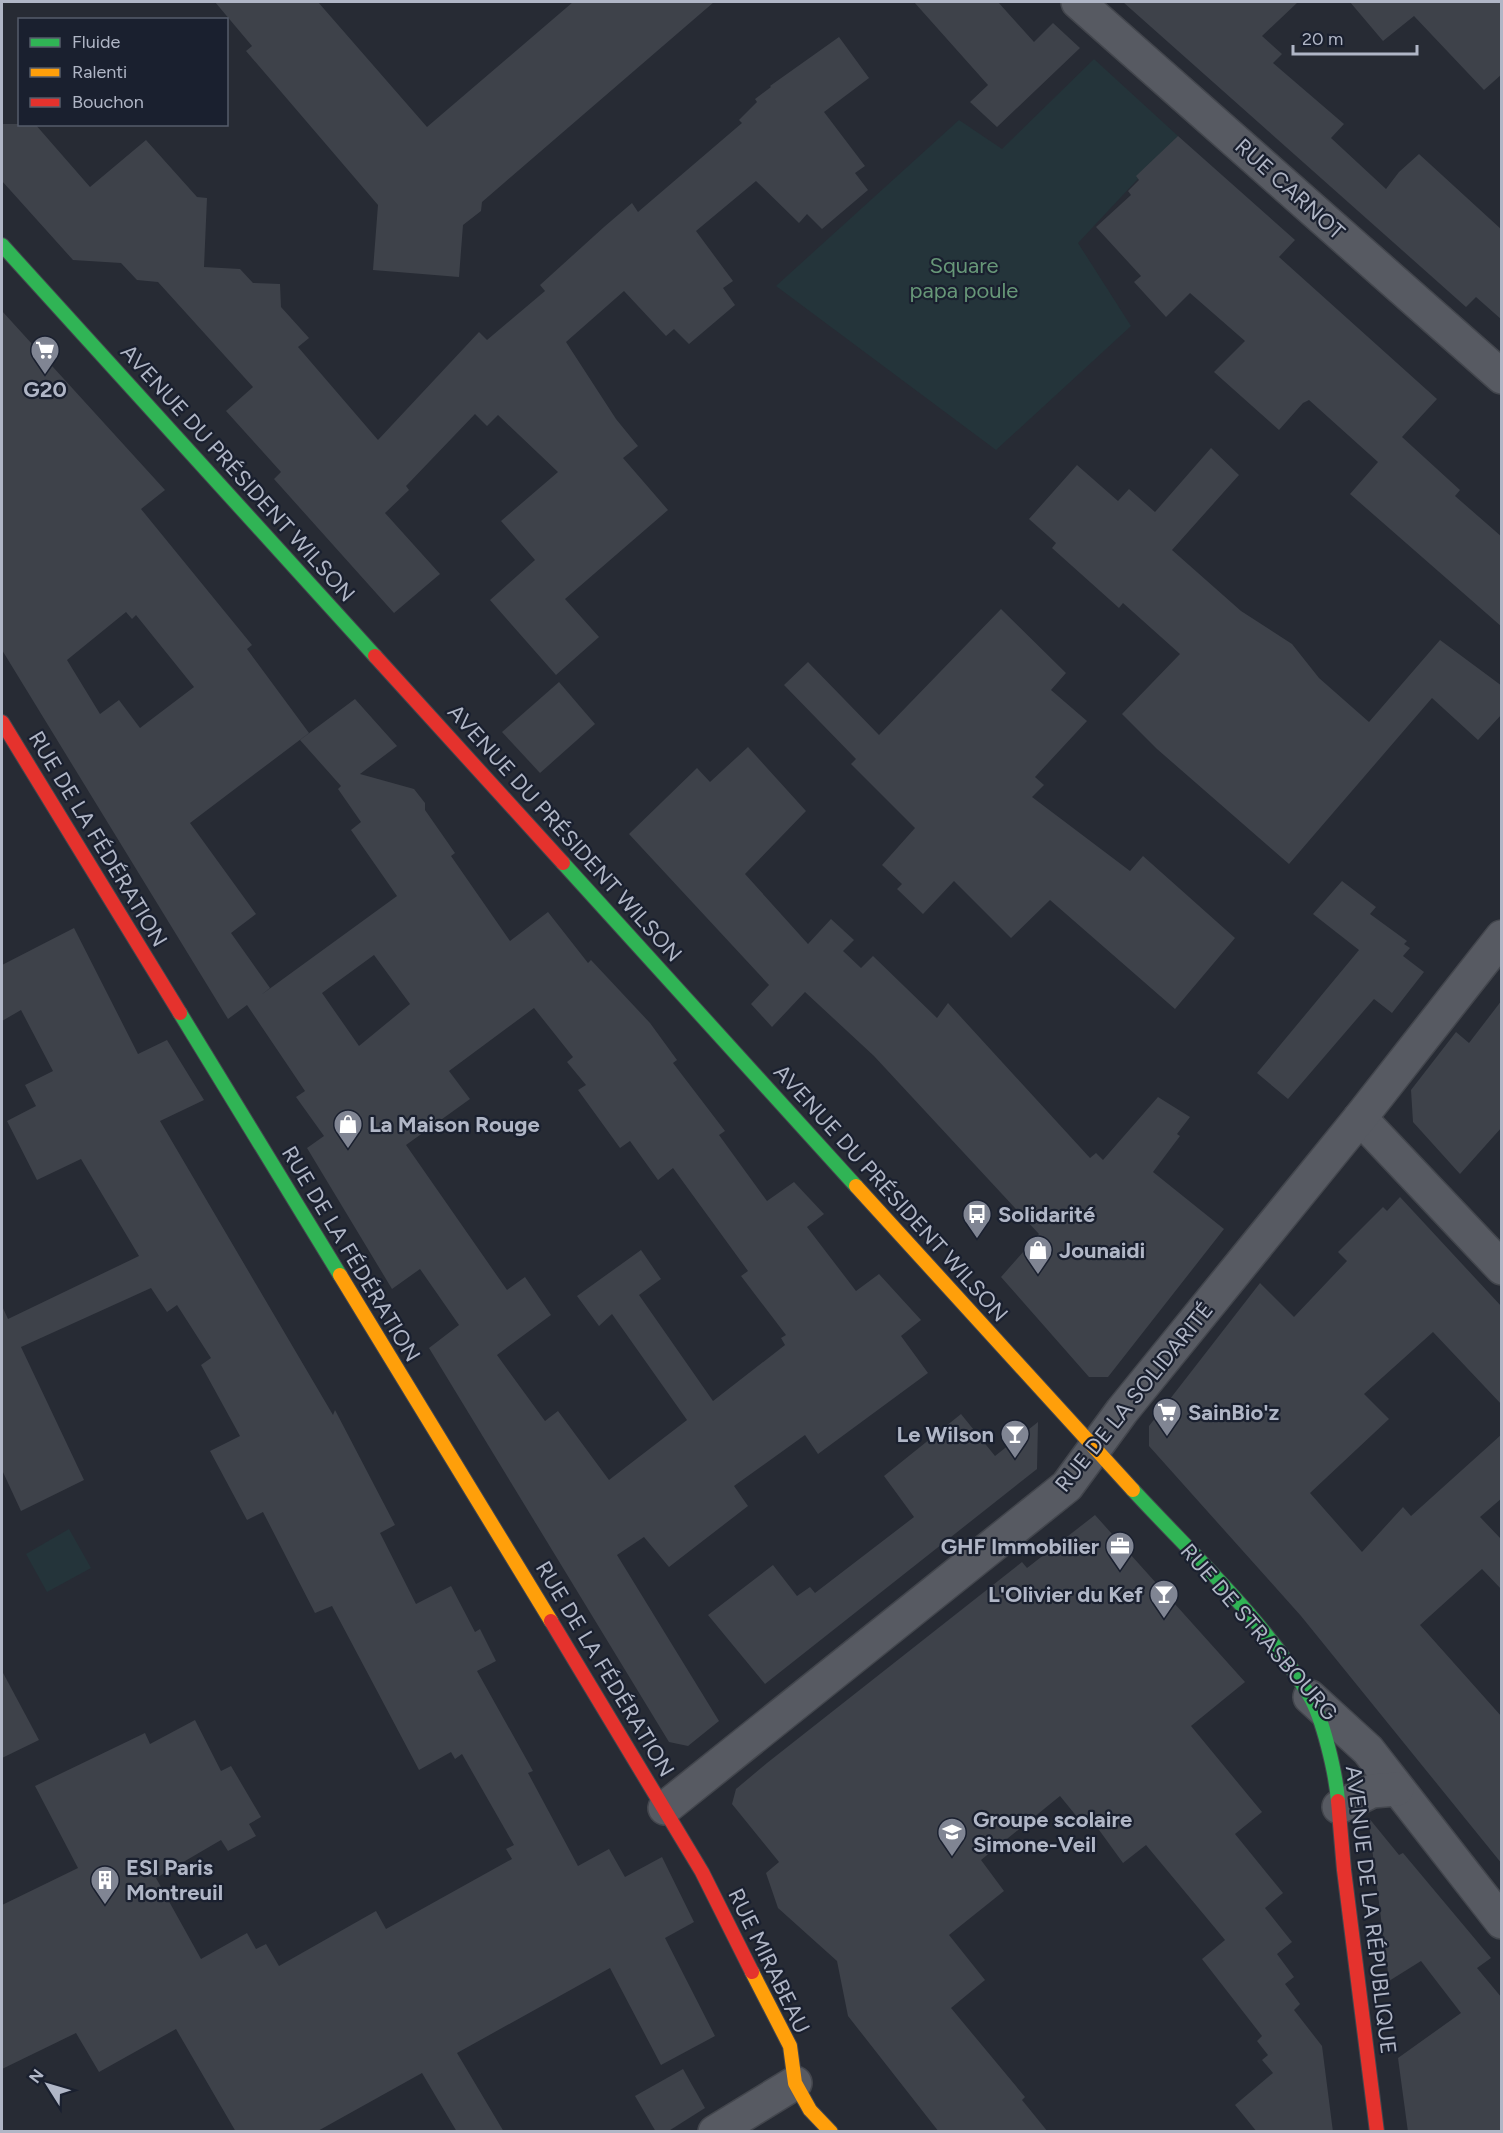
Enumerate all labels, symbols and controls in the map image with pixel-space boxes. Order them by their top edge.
legend [18,18,228,126]
scale bar [1293,18,1418,56]
text: 20 m [1302,28,1343,50]
text: Fluide [72,31,121,53]
text: Ralenti [72,61,127,83]
text: Bouchon [72,91,144,113]
street label: RUE CARNOT [1230,133,1350,245]
park label: Square papa poule [910,252,1018,304]
supermarket icon: G20 [29,334,61,376]
street label: AVENUE DU PRÉSIDENT WILSON [115,339,361,607]
place label: G20 [23,376,67,403]
street label: AVENUE DU PRÉSIDENT WILSON [442,699,688,967]
street label: RUE DE LA FÉDÉRATION [23,726,173,952]
street label: AVENUE DU PRÉSIDENT WILSON [768,1059,1014,1327]
shop icon: La Maison Rouge [332,1108,364,1150]
place label: La Maison Rouge [369,1111,540,1138]
street label: RUE DE LA FÉDÉRATION [276,1141,426,1367]
bus stop icon: Solidarité [961,1198,993,1240]
place label: Solidarité [998,1201,1095,1228]
shop icon: Jounaidi [1022,1234,1054,1276]
place label: Jounaidi [1059,1237,1145,1264]
street label: RUE DE LA SOLIDARITÉ [1049,1297,1219,1497]
supermarket icon: SainBio'z [1151,1396,1183,1438]
place label: SainBio'z [1188,1399,1279,1426]
bar icon: Le Wilson [999,1418,1031,1460]
place label: Le Wilson [896,1421,994,1448]
office icon: GHF Immobilier [1104,1530,1136,1572]
place label: GHF Immobilier [941,1533,1100,1560]
street label: RUE DE STRASBOURG [1175,1538,1343,1726]
street label: RUE DE LA FÉDÉRATION [530,1556,680,1782]
bar icon: L'Olivier du Kef [1148,1578,1180,1620]
place label: L'Olivier du Kef [988,1581,1143,1608]
street label: AVENUE DE LA RÉPUBLIQUE [1340,1764,1402,2056]
place label: Groupe scolaire Simone-Veil [973,1806,1132,1858]
school or university icon: Groupe scolaire Simone-Veil [936,1816,968,1858]
place label: ESI Paris Montreuil [126,1854,223,1906]
building icon: ESI Paris Montreuil [89,1864,121,1906]
street label: RUE MIRABEAU [722,1884,816,2038]
north arrow [18,2055,78,2115]
text: N [25,2066,48,2087]

